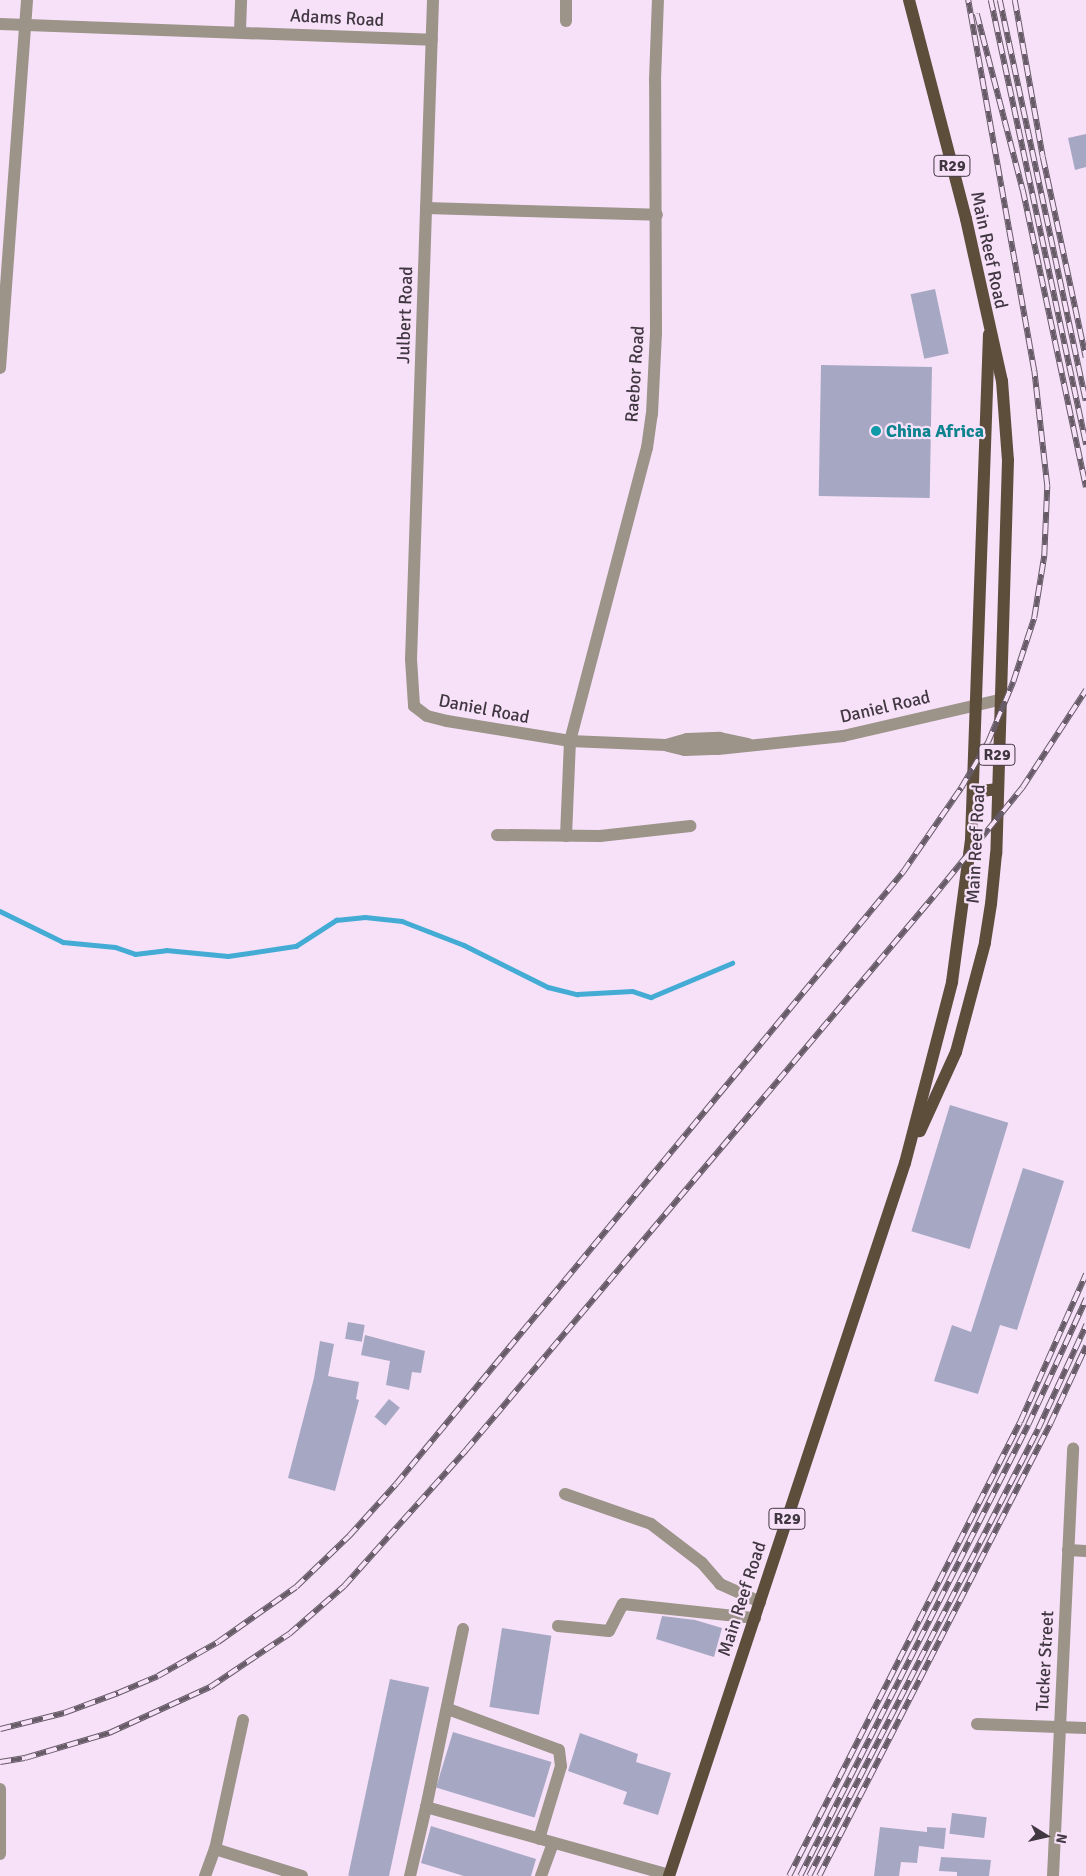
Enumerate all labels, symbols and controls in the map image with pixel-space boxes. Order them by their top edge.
street label: Adams Road [289,5,385,31]
road number: R29 [933,153,971,180]
street label: Main Reef Road [966,189,1012,311]
street label: Julbert Road [393,266,417,364]
street label: Raebor Road [621,325,649,423]
place label: China Africa [886,420,984,442]
marker: China Africa [870,425,882,437]
street label: Daniel Road [838,686,932,728]
street label: Daniel Road [437,690,531,728]
road number: R29 [978,742,1016,768]
street label: Main Reef Road [962,784,990,904]
road number: R29 [768,1506,806,1532]
street label: Main Reef Road [713,1539,771,1659]
street label: Tucker Street [1032,1610,1058,1712]
north arrow [1021,1811,1071,1861]
text: N [1052,1832,1070,1845]

